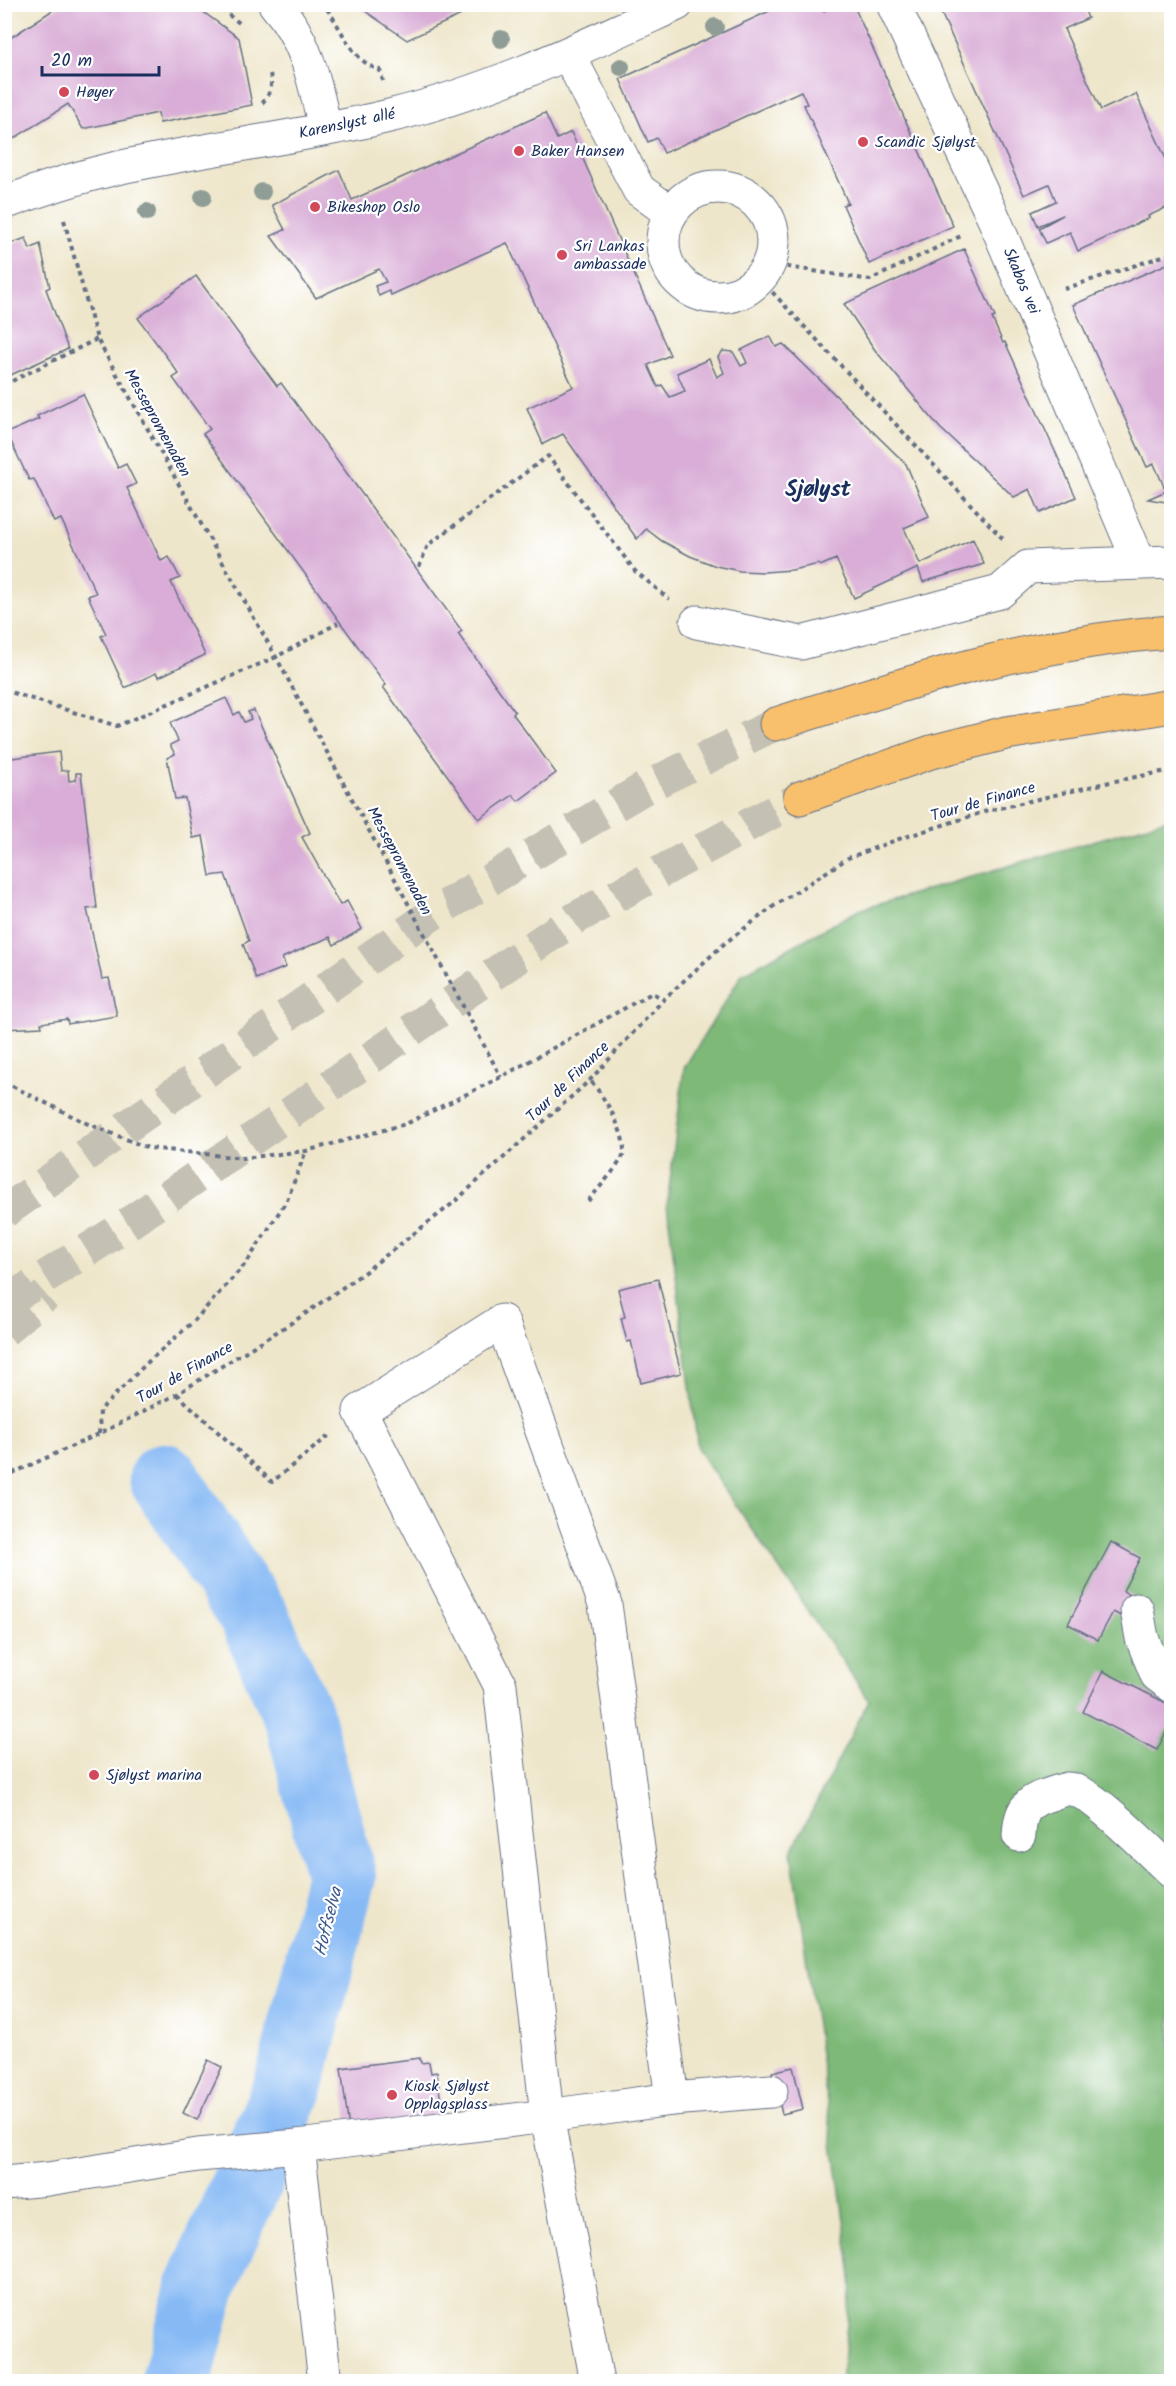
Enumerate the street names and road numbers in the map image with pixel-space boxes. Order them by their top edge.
street label: Karenslyst allé [296,101,398,146]
street label: Skabos vei [996,244,1047,319]
street label: Messepromenaden [117,364,197,482]
street label: Tour de Finance [928,775,1038,829]
street label: Messepromenaden [360,802,438,920]
street label: Tour de Finance [521,1036,615,1128]
street label: Tour de Finance [132,1335,238,1411]

